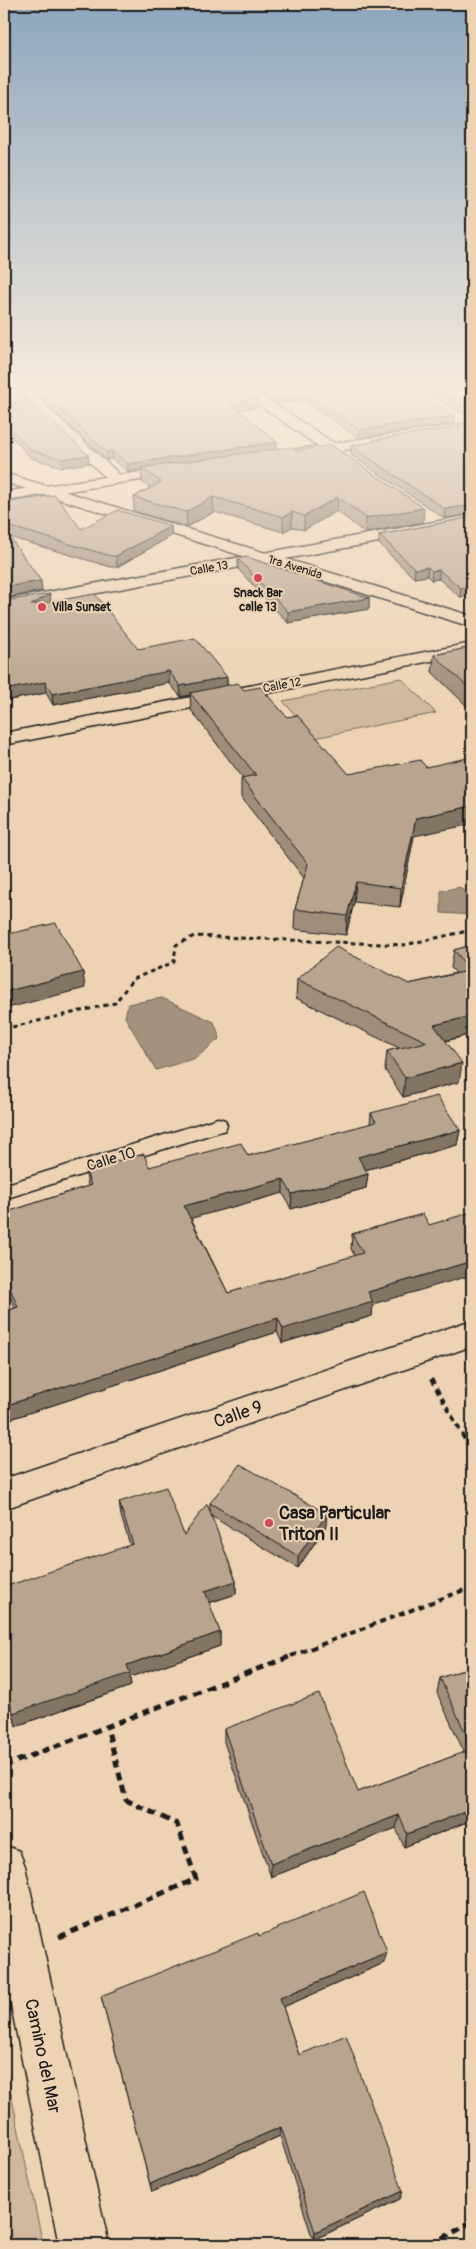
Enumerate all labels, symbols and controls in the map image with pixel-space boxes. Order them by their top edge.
street label: 1ra Avenida [266,552,324,583]
street label: Calle 13 [189,558,230,579]
marker: Snack Bar calle 13 [252,572,264,584]
place label: Snack Bar calle 13 [233,586,284,615]
place label: Villa Sunset [52,600,112,615]
marker: Villa Sunset [36,601,48,613]
street label: Calle 12 [262,674,303,697]
street label: Calle 10 [84,1143,138,1176]
street label: Calle 9 [211,1395,266,1434]
place label: Casa Particular Triton II [278,1502,391,1546]
marker: Casa Particular Triton II [263,1517,275,1529]
street label: Camino del Mar [19,1997,66,2116]

